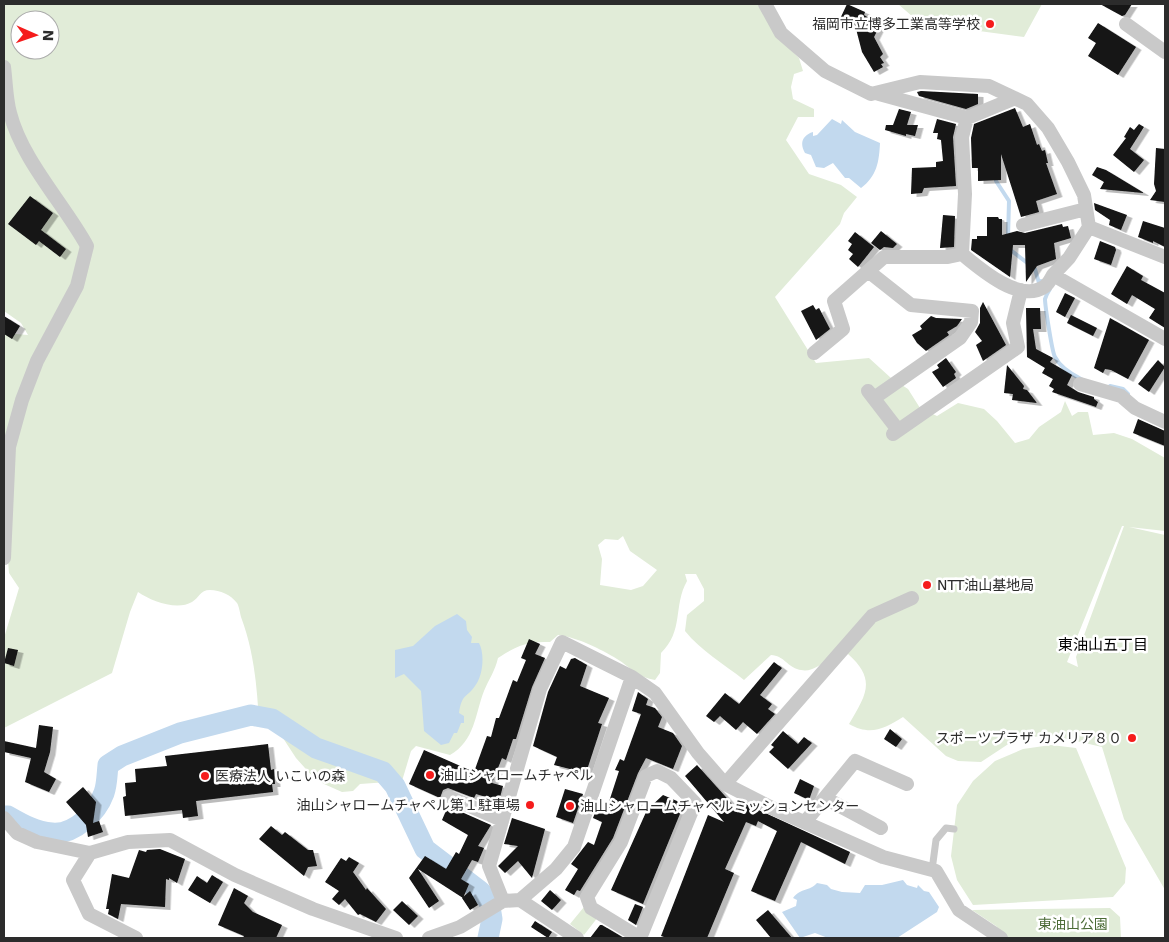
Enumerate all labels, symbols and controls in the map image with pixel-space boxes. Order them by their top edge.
north arrow [10,10,60,60]
place label: 福岡市立博多工業高等学校 [812,16,980,32]
marker: 福岡市立博多工業高等学校 [984,18,996,30]
text: N [40,29,56,42]
place label: NTT油山基地局 [937,577,1034,593]
marker: NTT油山基地局 [921,579,933,591]
district label: 東油山五丁目 [1058,636,1148,654]
place label: スポーツプラザ カメリア８０ [936,730,1122,746]
marker: スポーツプラザ カメリア８０ [1126,732,1138,744]
place label: 油山シャロームチャペル [440,767,593,783]
place label: 医療法人 いこいの森 [215,768,345,784]
marker: 油山シャロームチャペル [424,769,436,781]
marker: 医療法人 いこいの森 [199,770,211,782]
place label: 油山シャロームチャペル第１駐車場 [297,797,520,813]
place label: 油山シャロームチャペルミッションセンター [580,798,859,814]
marker: 油山シャロームチャペル第１駐車場 [524,799,536,811]
marker: 油山シャロームチャペルミッションセンター [564,800,576,812]
park label: 東油山公園 [1038,916,1108,932]

